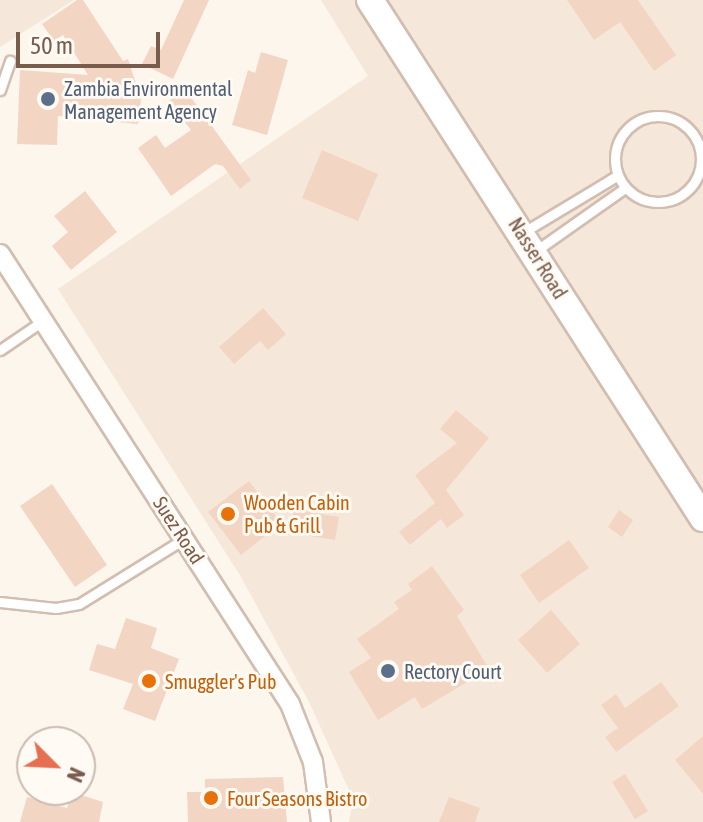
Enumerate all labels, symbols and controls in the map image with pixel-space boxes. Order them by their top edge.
scale bar [20,16,164,66]
text: 50 m [30,32,73,59]
place label: Zambia Environmental Management Agency [64,76,232,123]
marker: Zambia Environmental Management Agency [39,90,57,108]
street label: Nasser Road [504,213,572,303]
place label: Wooden Cabin Pub & Grill [244,490,350,537]
street label: Suez Road [148,492,210,568]
marker: Wooden Cabin Pub & Grill [219,505,237,523]
place label: Rectory Court [404,659,502,683]
marker: Rectory Court [379,662,397,680]
place label: Smuggler's Pub [165,669,276,693]
marker: Smuggler's Pub [140,672,158,690]
north arrow [16,726,96,806]
text: N [62,764,91,786]
place label: Four Seasons Bistro [227,786,367,810]
marker: Four Seasons Bistro [202,789,220,807]

